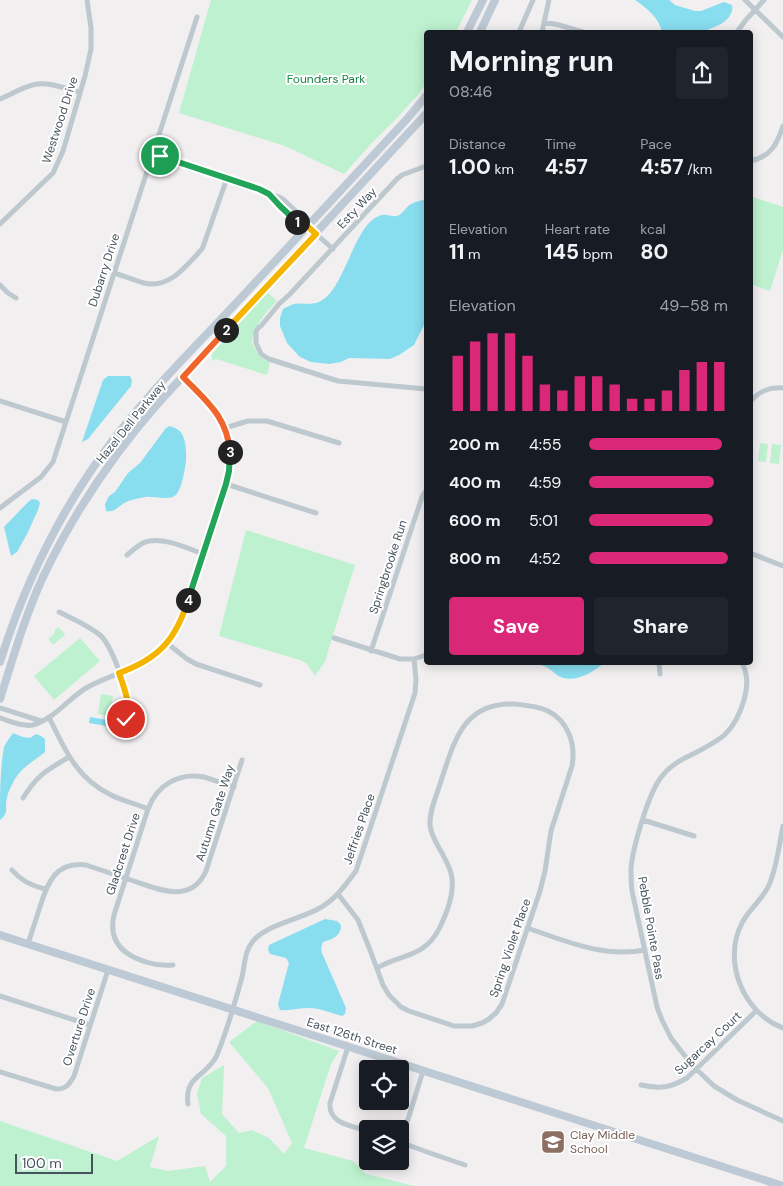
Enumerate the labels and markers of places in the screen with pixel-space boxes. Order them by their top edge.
pin [139,135,181,177]
pin: 1 [284,210,310,234]
pin: 2 [214,318,238,342]
pin: 3 [218,440,242,464]
pin: 4 [176,588,200,612]
pin [105,698,147,740]
place label: Clay Middle School [570,1127,635,1157]
school or university icon: Clay Middle School [540,1129,566,1155]

